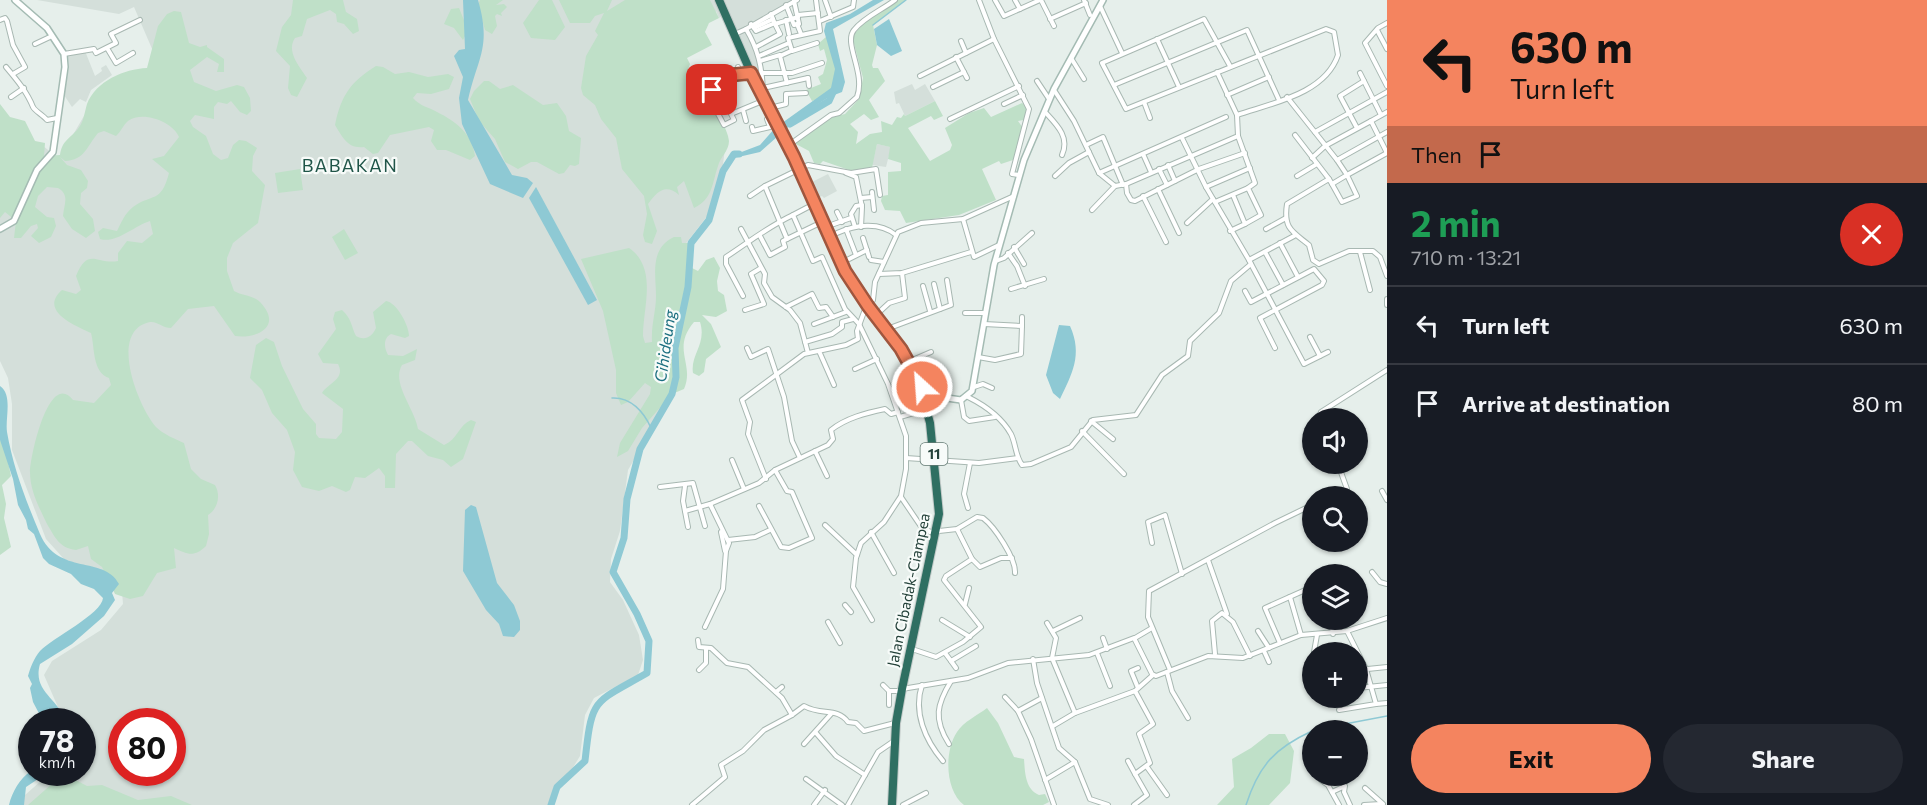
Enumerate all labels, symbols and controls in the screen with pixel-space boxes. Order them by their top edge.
text: 630 m [1510,20,1633,72]
icon: left [1411,24,1489,102]
pin [686,64,737,115]
text: Turn left [1510,72,1614,105]
icon: arrive [695,73,728,106]
icon: arrive [1474,138,1507,171]
text: Then [1411,141,1462,168]
district label: BABAKAN [302,154,398,176]
text: 2 min [1411,200,1501,244]
button: close [1840,203,1903,266]
text: 710 m · 13:21 [1411,245,1521,269]
water label: Cihideung [650,307,679,383]
icon: left [1411,309,1444,342]
text: Turn left [1462,312,1549,339]
text: 630 m [1839,312,1903,339]
position arrow [890,355,954,419]
icon: arrive [1411,387,1444,420]
text: Arrive at destination [1462,390,1670,417]
text: 80 m [1852,390,1903,417]
map controls [1302,408,1368,786]
button: sound [1302,408,1368,474]
road number: 11 [920,443,948,465]
button: search [1302,486,1368,552]
street label: Jalan Cibadak-Ciampea [883,511,933,668]
button: layers [1302,564,1368,630]
button: + [1302,642,1368,708]
speed limit sign: 80 [108,708,186,786]
button: − [1302,720,1368,786]
text: 78 [40,721,74,758]
button: Exit [1411,724,1651,793]
button: Share [1663,724,1903,793]
text: km/h [39,753,75,771]

